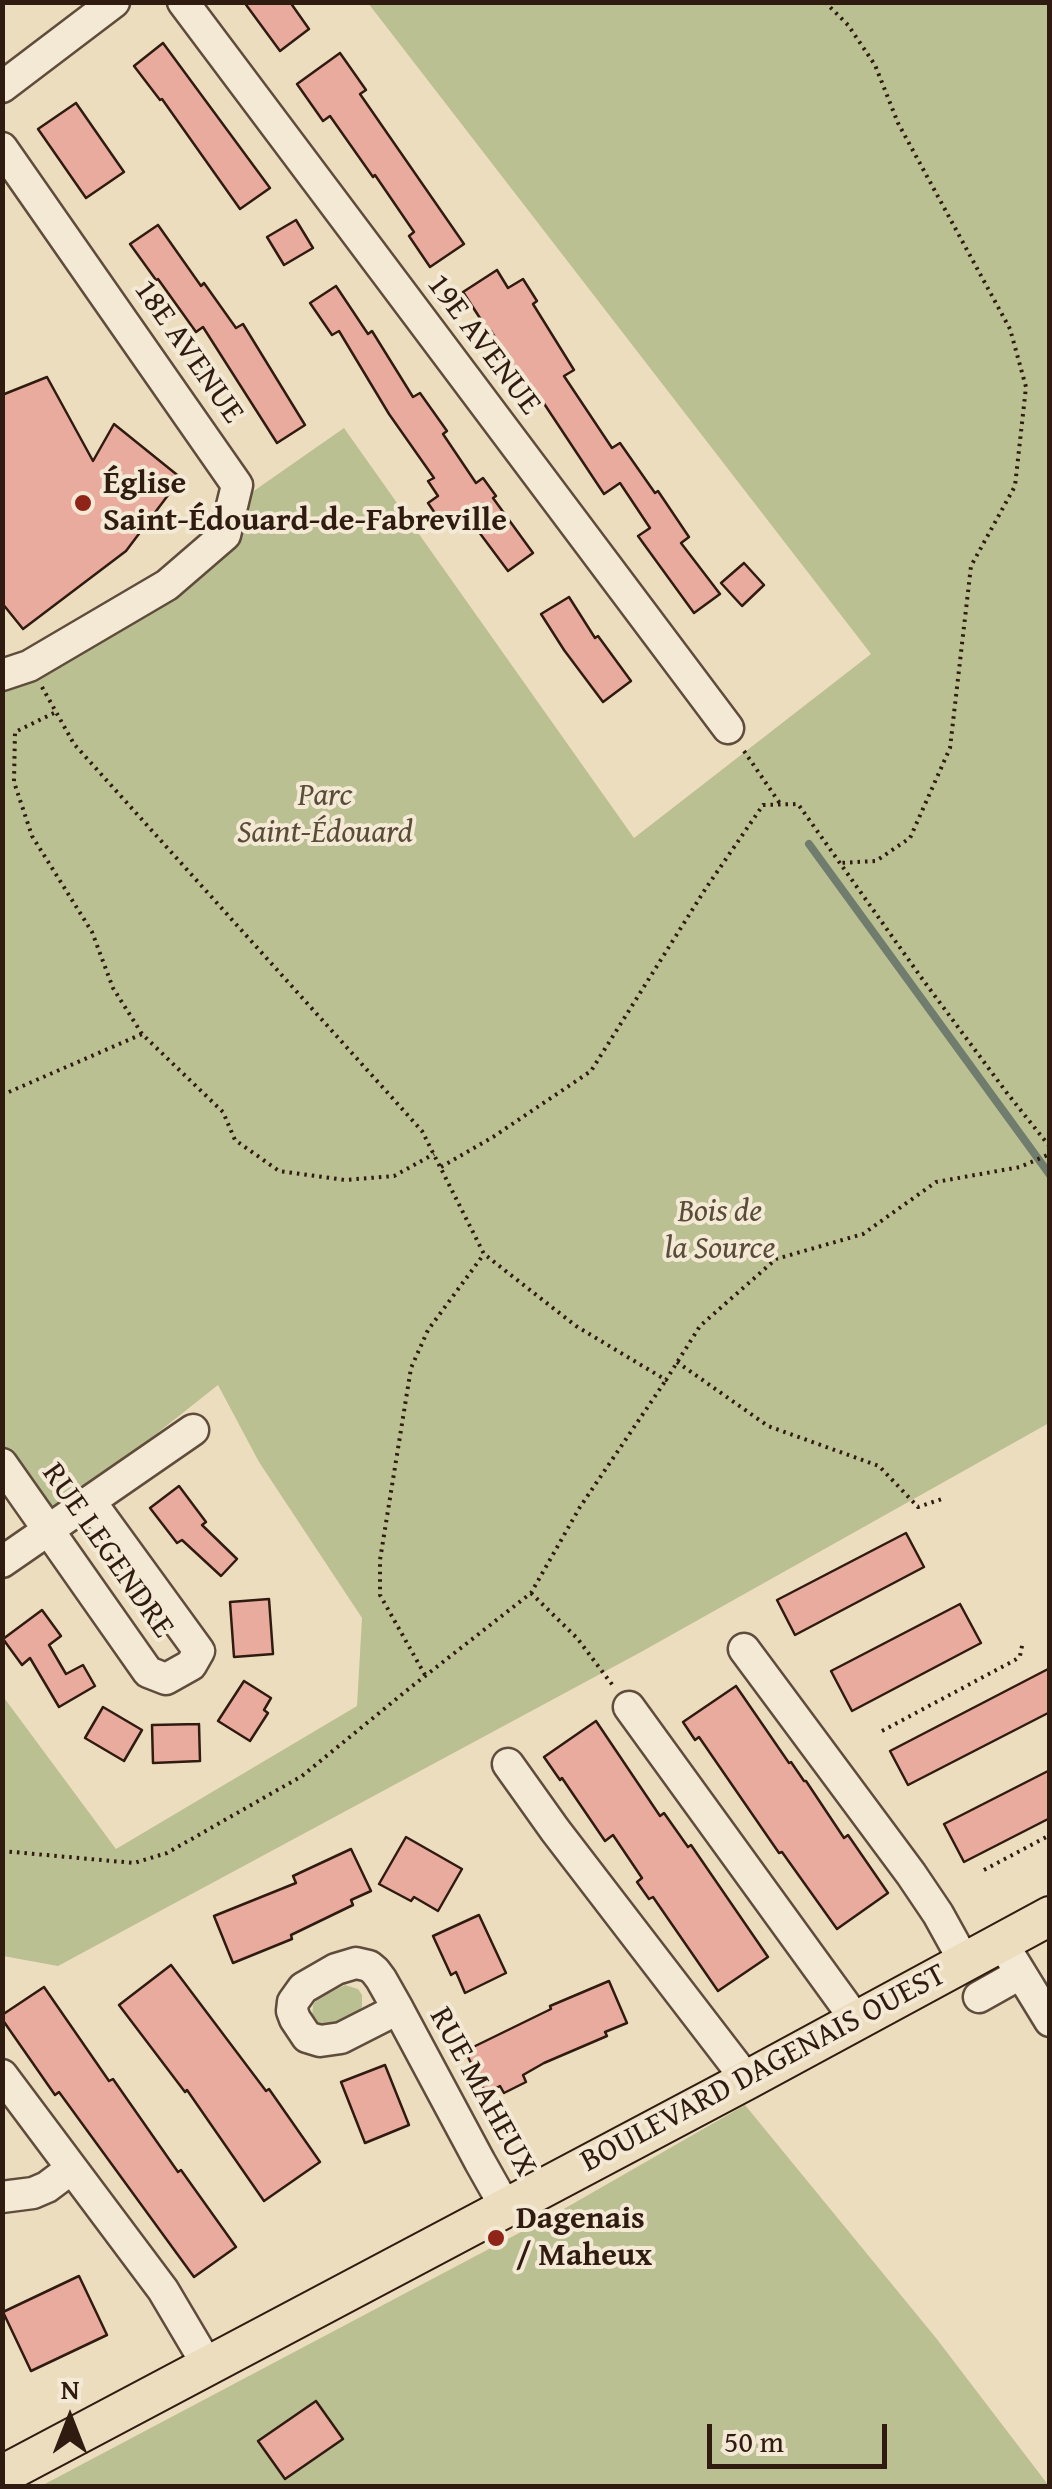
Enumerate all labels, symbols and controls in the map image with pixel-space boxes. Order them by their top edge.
street label: 19E AVENUE [418,267,548,423]
street label: 18E AVENUE [125,273,251,431]
place label: Église Saint-Édouard-de-Fabreville [103,466,507,541]
marker: Église Saint-Édouard-de-Fabreville [72,492,94,514]
park label: Parc Saint-Édouard [237,778,413,853]
park label: Bois de la Source [665,1194,775,1269]
street label: RUE LEGENDRE [33,1456,181,1646]
street label: BOULEVARD DAGENAIS OUEST [575,1956,953,2182]
street label: RUE MAHEUX [420,2001,544,2183]
place label: Dagenais / Maheux [516,2201,652,2276]
marker: Dagenais / Maheux [485,2227,507,2249]
text: N [61,2368,79,2409]
north arrow [20,2369,120,2469]
scale bar [712,2404,892,2466]
text: 50 m [724,2419,784,2463]

